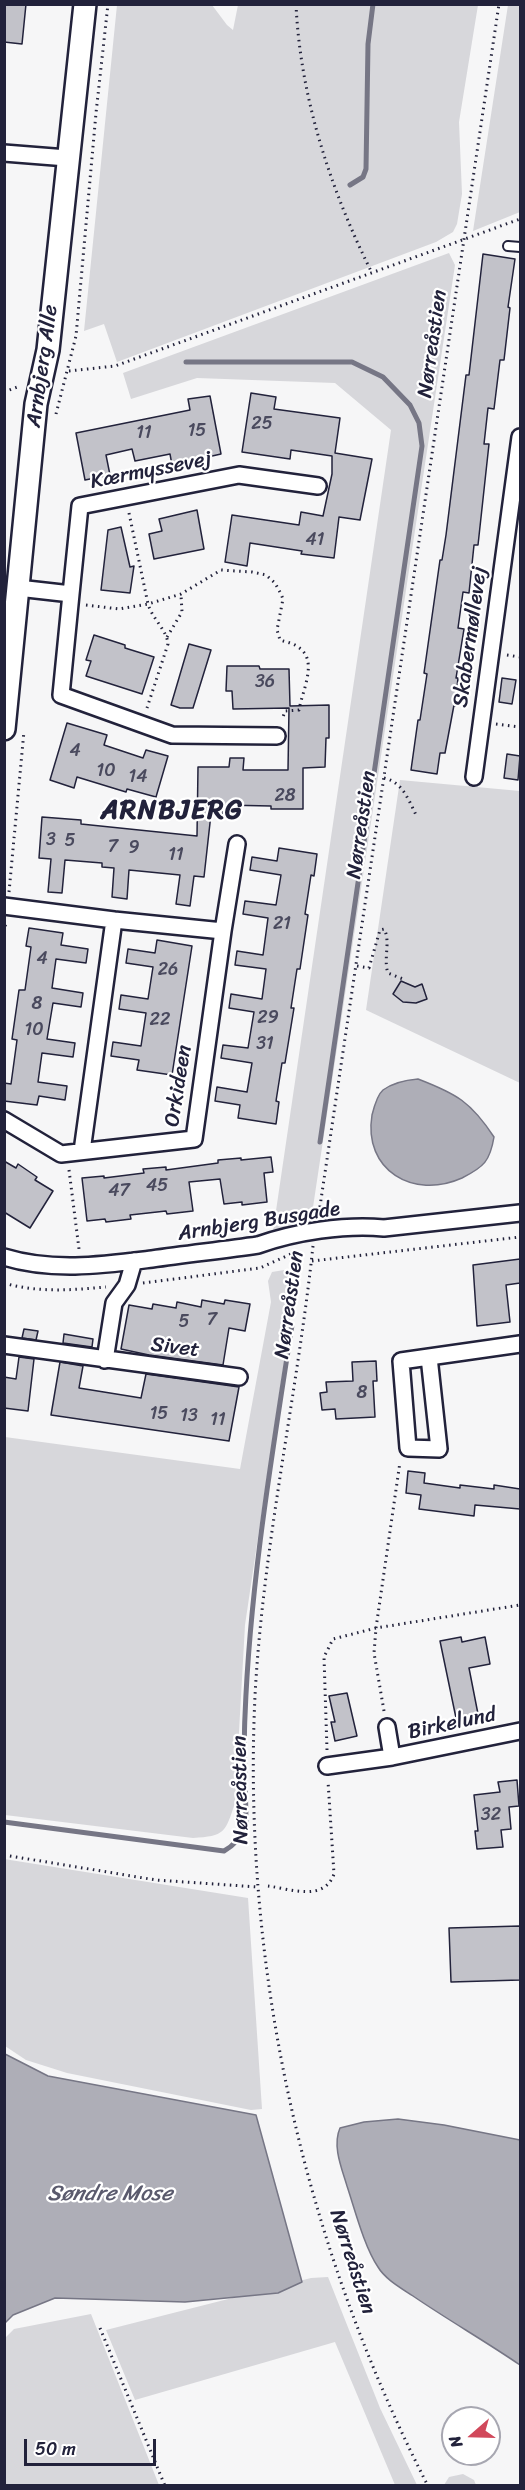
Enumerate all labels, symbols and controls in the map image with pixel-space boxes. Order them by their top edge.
street label: Nørreåstien [413,288,453,400]
street label: Arnbjerg Alle [22,303,64,429]
house number: 25 [251,413,273,435]
house number: 15 [188,420,206,442]
house number: 11 [136,422,152,444]
street label: Kærmyssevej [88,447,214,495]
house number: 41 [306,529,324,551]
street label: Skabermøllevej [449,565,493,709]
house number: 36 [255,671,275,693]
house number: 4 [69,740,81,762]
house number: 10 [96,760,116,782]
house number: 14 [129,766,147,788]
street label: Nørreåstien [342,769,382,881]
house number: 28 [274,785,296,807]
district label: ARNBJERG [100,795,244,827]
house number: 3 [46,829,56,851]
house number: 5 [65,830,75,852]
house number: 7 [108,836,118,858]
house number: 9 [128,837,140,859]
house number: 11 [168,844,184,866]
house number: 21 [273,913,291,935]
house number: 4 [36,948,48,970]
house number: 26 [158,959,178,981]
house number: 8 [32,993,42,1015]
house number: 29 [257,1007,279,1029]
house number: 22 [150,1009,170,1031]
house number: 10 [24,1019,44,1041]
house number: 31 [256,1033,274,1055]
street label: Orkideen [160,1043,198,1129]
house number: 45 [146,1175,168,1197]
house number: 47 [108,1180,130,1202]
street label: Arnbjerg Busgade [176,1197,342,1247]
street label: Nørreåstien [270,1249,310,1361]
house number: 7 [207,1309,217,1331]
house number: 5 [179,1311,189,1333]
street label: Sivet [149,1333,201,1363]
house number: 8 [357,1382,367,1404]
house number: 15 [150,1403,168,1425]
house number: 13 [180,1405,198,1427]
house number: 11 [210,1409,226,1431]
street label: Birkelund [406,1702,498,1746]
street label: Nørreåstien [227,1735,255,1845]
house number: 32 [481,1804,501,1826]
water label: Søndre Mose [47,2181,173,2207]
street label: Nørreåstien [323,2206,381,2318]
north arrow [441,2406,501,2466]
scale bar [27,2427,159,2465]
text: N [440,2431,471,2452]
text: 50 m [35,2433,76,2465]

